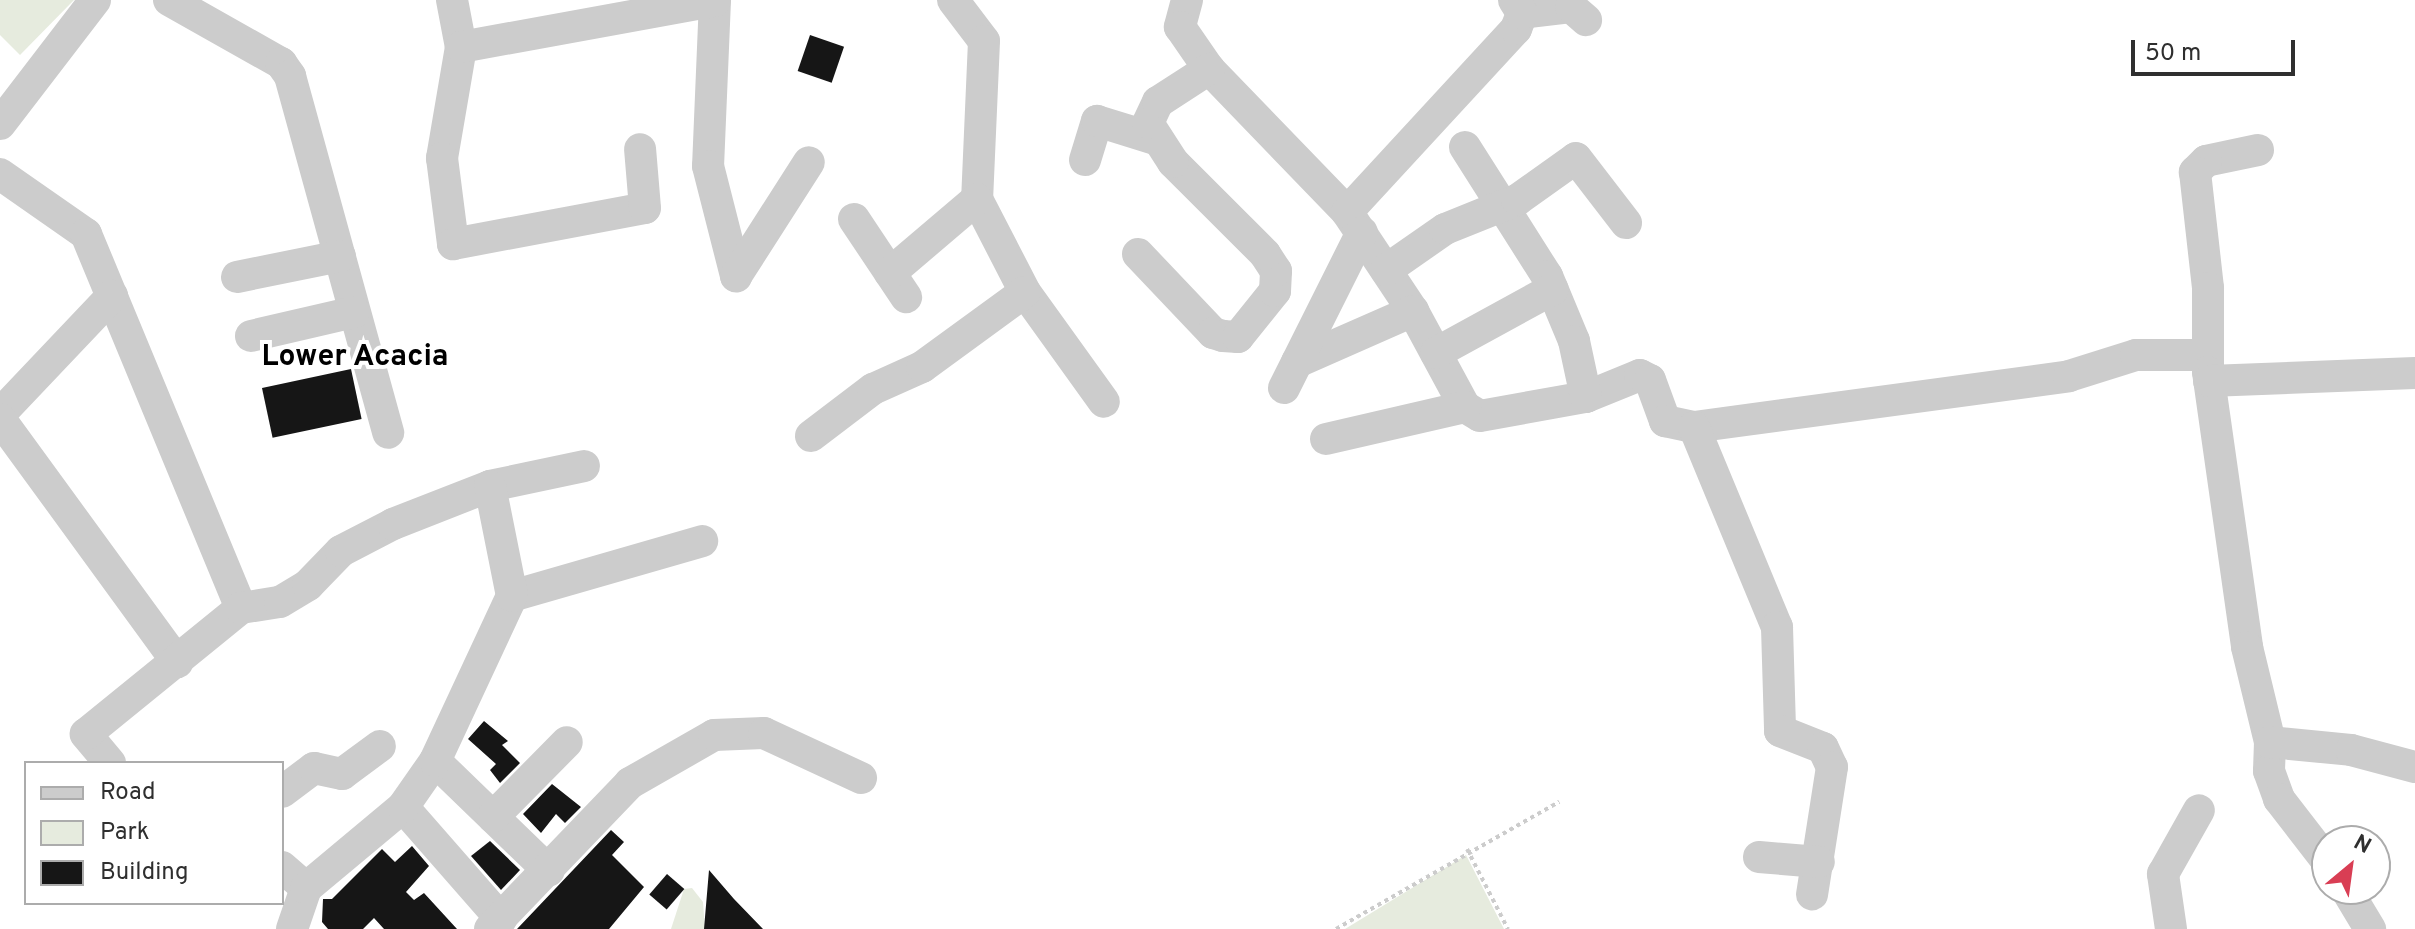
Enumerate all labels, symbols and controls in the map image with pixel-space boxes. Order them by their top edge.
scale bar [2135,24,2299,74]
text: 50 m [2145,39,2201,69]
district label: Lower Acacia [261,340,449,376]
legend [24,761,284,905]
text: Road [100,778,156,808]
text: Park [100,818,150,848]
north arrow [2311,825,2391,905]
text: N [2348,830,2375,861]
text: Building [100,858,189,888]

